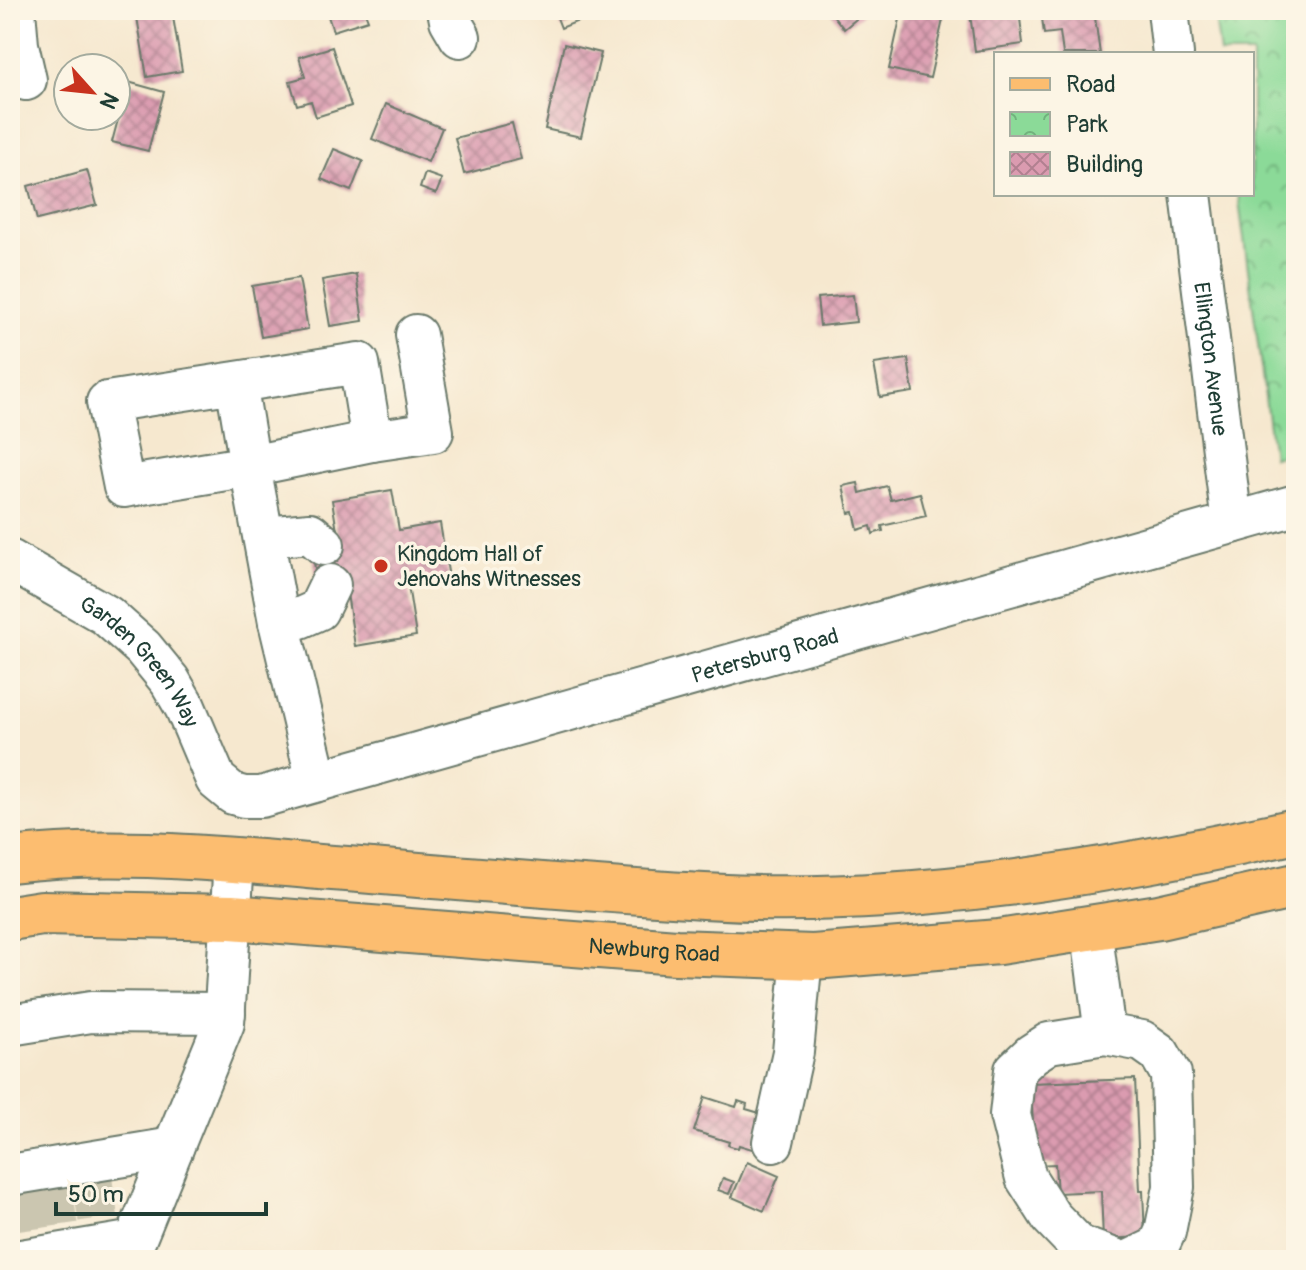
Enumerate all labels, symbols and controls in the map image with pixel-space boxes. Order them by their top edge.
north arrow [52,52,132,132]
legend [994,52,1254,196]
text: Road [1066,70,1116,99]
text: N [93,88,125,114]
text: Park [1066,110,1108,139]
text: Building [1066,150,1143,179]
street label: Ellington Avenue [1187,280,1234,437]
place label: Kingdom Hall of Jehovahs Witnesses [397,540,581,593]
marker: Kingdom Hall of Jehovahs Witnesses [372,557,390,575]
street label: Garden Green Way [75,590,205,731]
street label: Petersburg Road [688,622,842,690]
street label: Newburg Road [587,932,721,969]
scale bar [56,1166,266,1216]
text: 50 m [68,1180,124,1209]

